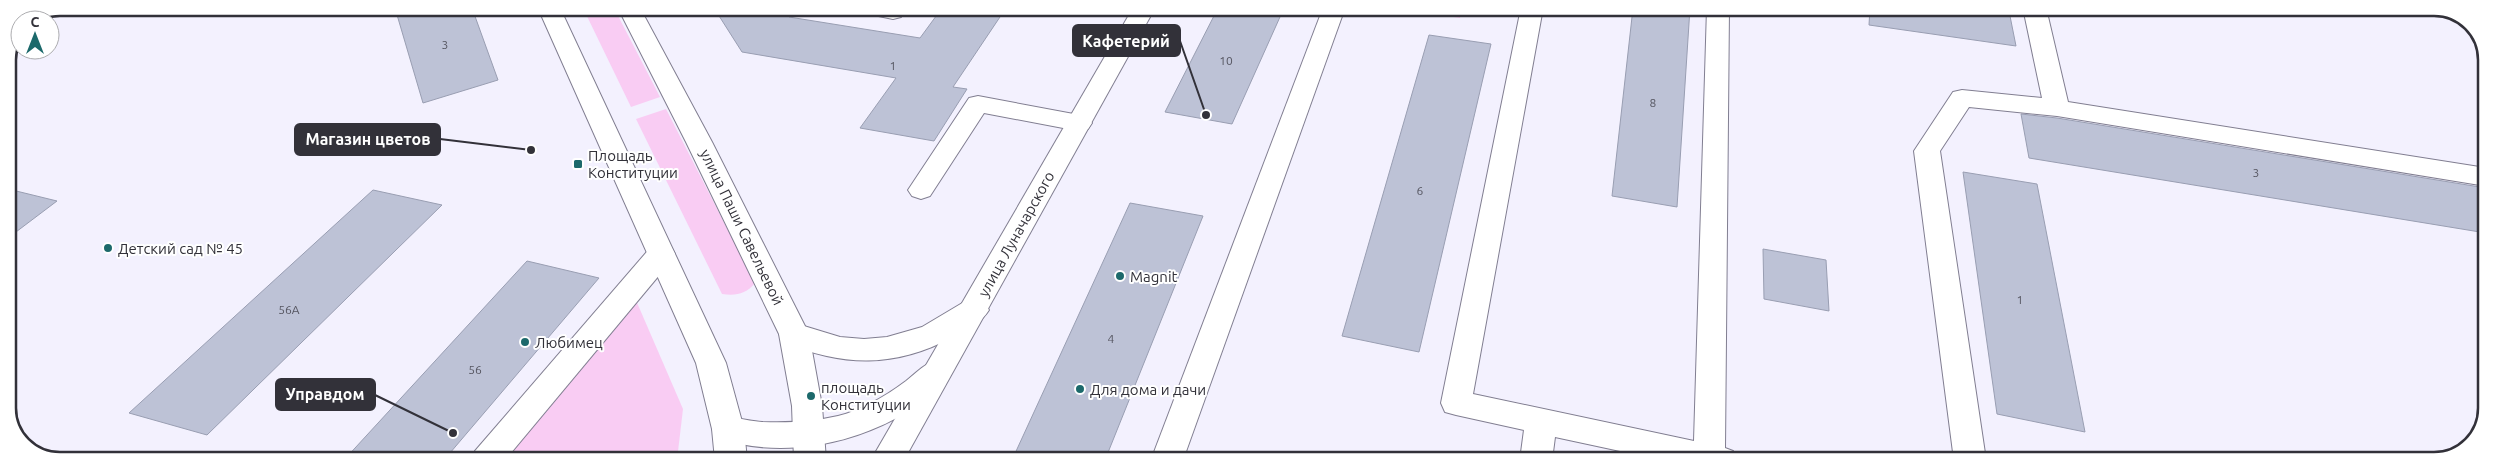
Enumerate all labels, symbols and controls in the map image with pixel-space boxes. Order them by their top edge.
north arrow [10,10,60,60]
text: С [31,14,40,30]
callout: Кафетерий [1073,25,1180,56]
text: Кафетерий [1082,32,1170,50]
house number: 3 [442,38,448,51]
house number: 10 [1219,54,1233,67]
house number: 1 [890,59,896,72]
house number: 8 [1650,96,1657,109]
callout: Магазин цветов [295,124,440,155]
text: Магазин цветов [305,130,431,148]
street label: улица Паши Савельевой [697,146,787,308]
place label: Площадь Конституции [588,147,678,181]
marker: Площадь Конституции [572,158,584,170]
house number: 3 [2253,166,2259,179]
street label: улица Луначарского [974,168,1058,300]
house number: 6 [1417,184,1424,197]
place label: Детский сад № 45 [118,240,243,257]
marker: Детский сад № 45 [102,242,114,254]
place label: Magnit [1130,268,1178,285]
marker: Magnit [1114,270,1126,282]
house number: 1 [2017,293,2023,306]
house number: 56А [278,303,300,316]
house number: 4 [1108,332,1115,345]
place label: Любимец [535,334,603,351]
marker: Любимец [519,336,531,348]
house number: 56 [468,363,482,376]
callout: Управдом [276,379,375,410]
place label: площадь Конституции [821,379,911,413]
place label: Для дома и дачи [1090,381,1206,398]
marker: Для дома и дачи [1074,383,1086,395]
text: Управдом [285,385,365,403]
marker: площадь Конституции [805,390,817,402]

